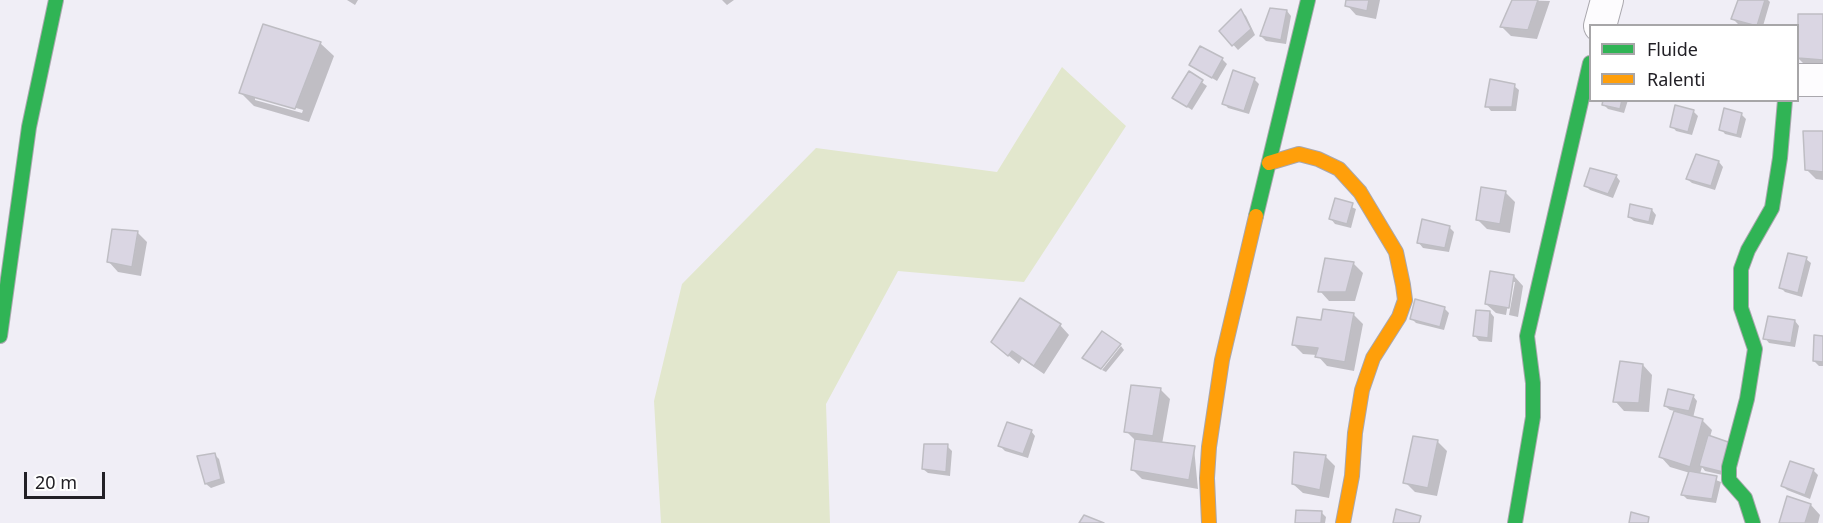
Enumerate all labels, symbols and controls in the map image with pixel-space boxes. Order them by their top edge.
legend [1589,24,1799,102]
text: Fluide [1647,37,1698,61]
text: Ralenti [1647,67,1705,91]
scale bar [27,460,108,498]
text: 20 m [35,470,77,494]

